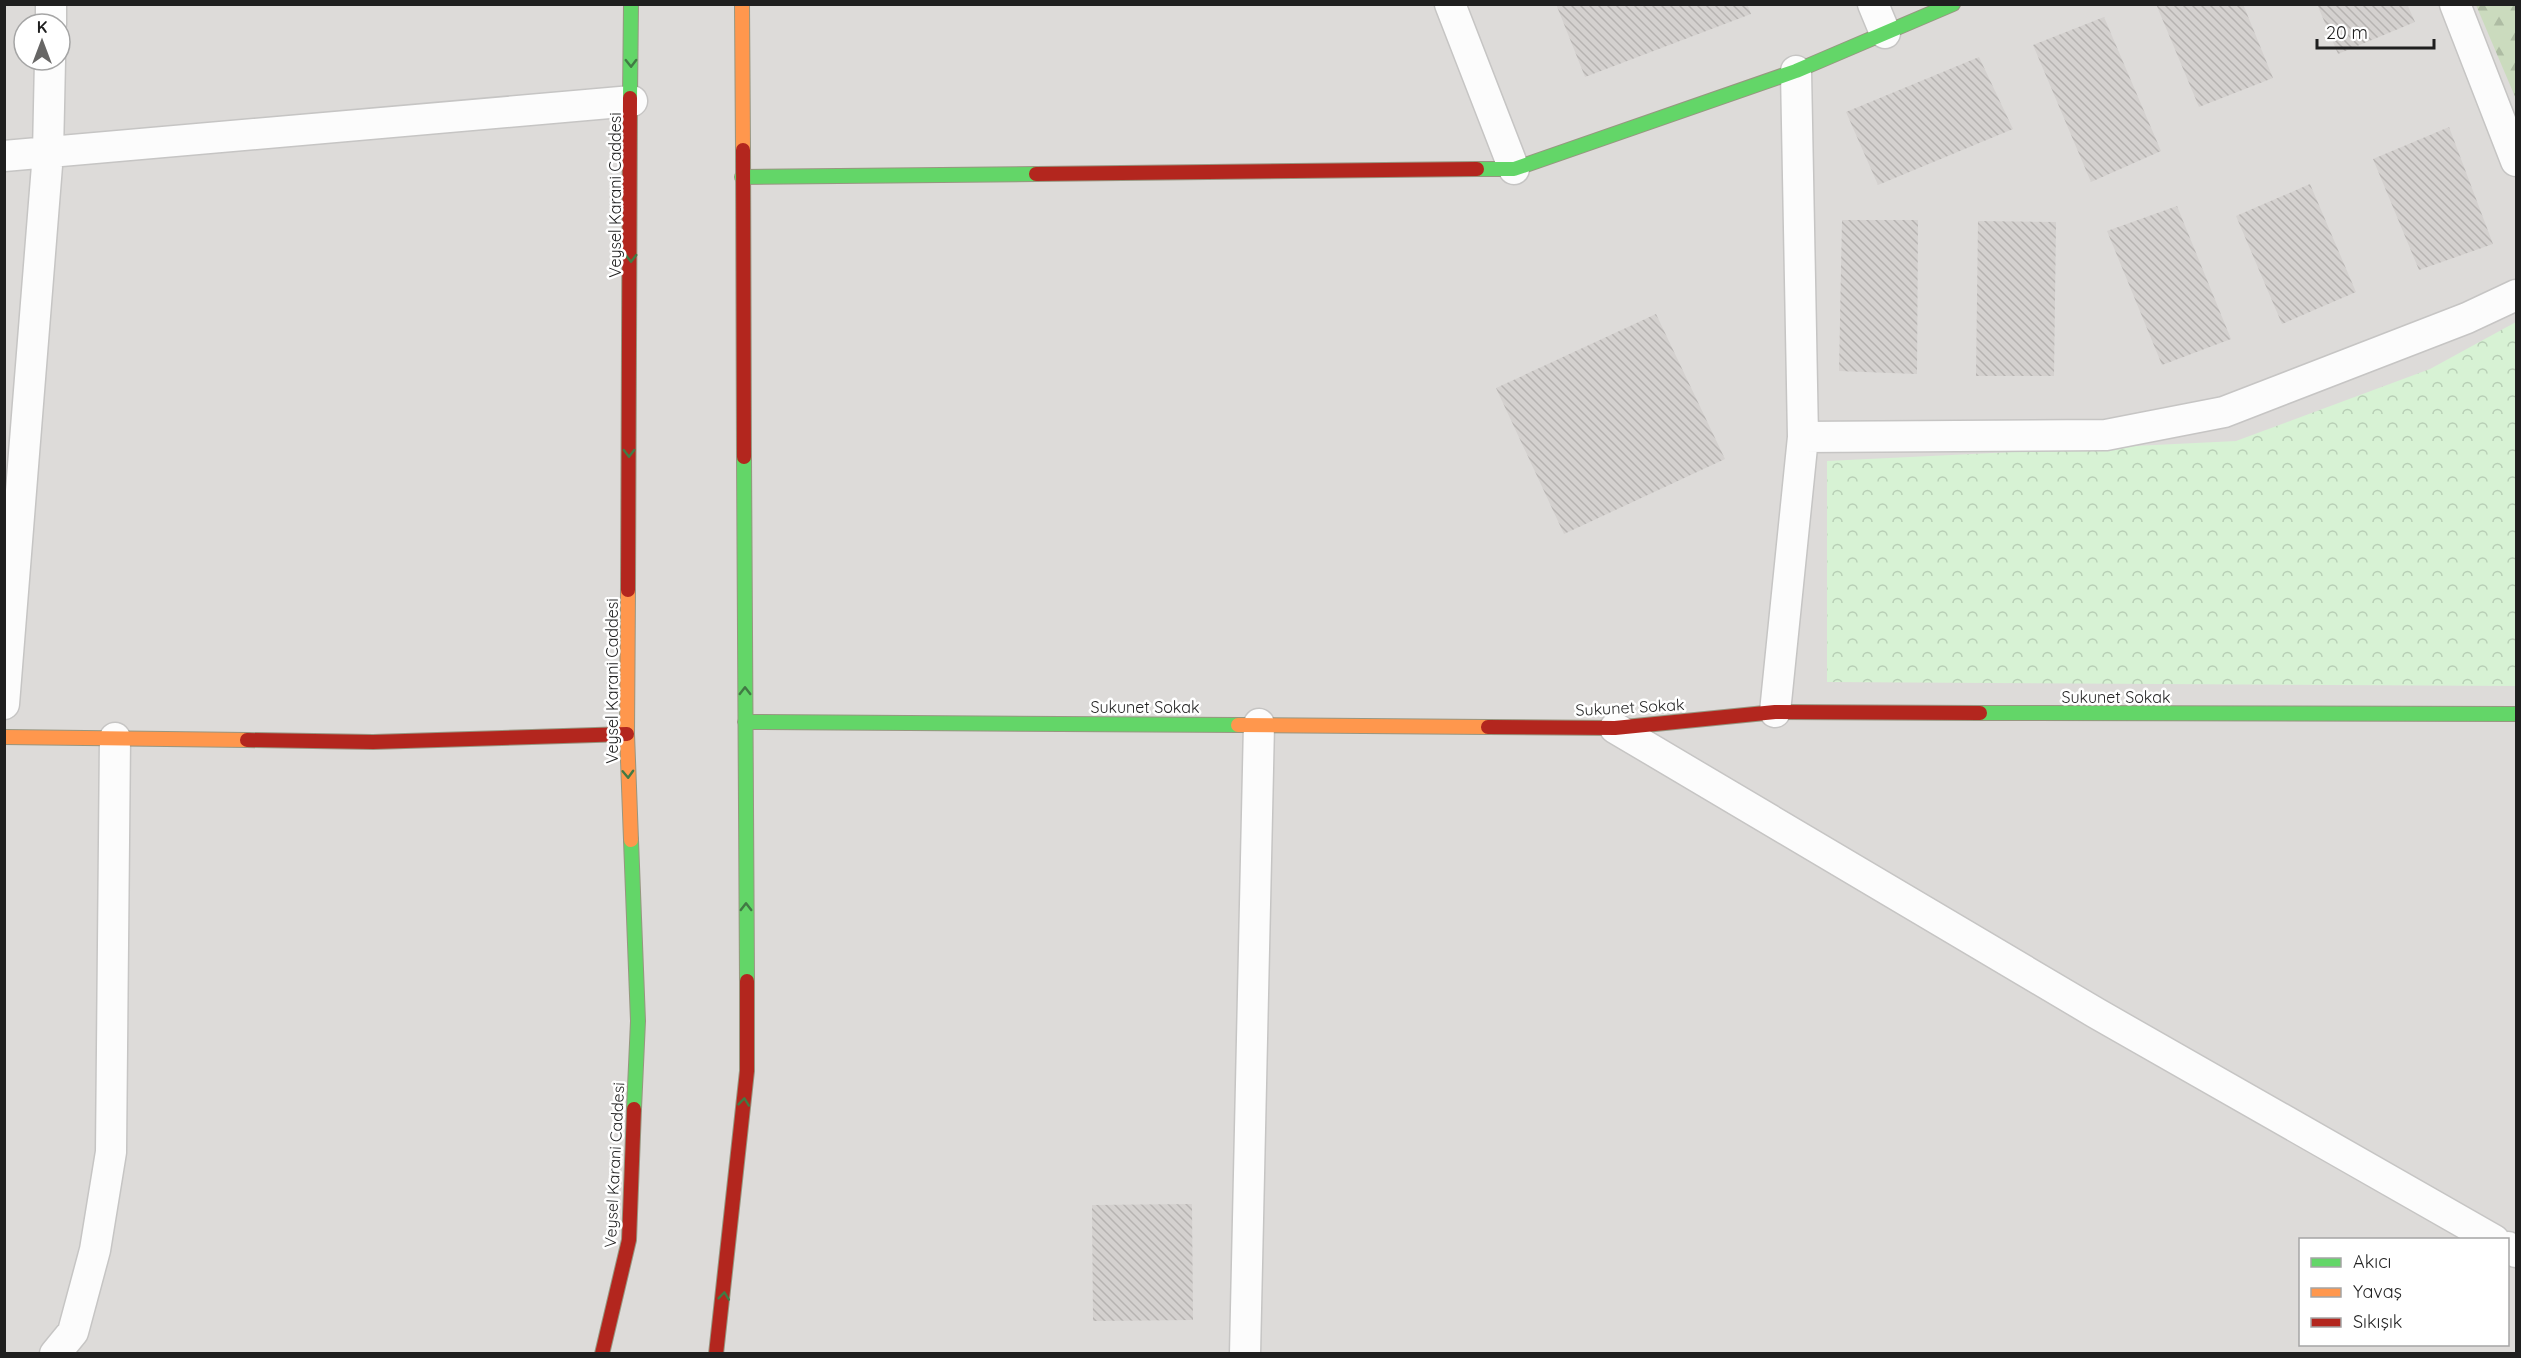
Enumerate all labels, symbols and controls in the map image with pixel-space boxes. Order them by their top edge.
north arrow [12,12,72,72]
scale bar [2317,12,2434,50]
text: K [37,17,47,37]
text: 20 m [2326,21,2368,44]
one-way arrow [625,58,637,67]
street label: Veysel Karani Caddesi [605,112,625,278]
one-way arrow [625,253,637,262]
one-way arrow [623,448,635,457]
street label: Veysel Karani Caddesi [602,598,622,764]
one-way arrow [739,686,751,695]
street label: Sukunet Sokak [2061,687,2171,707]
street label: Sukunet Sokak [1575,694,1685,720]
street label: Sukunet Sokak [1090,697,1200,717]
one-way arrow [622,769,635,778]
one-way arrow [740,902,752,911]
street label: Veysel Karani Caddesi [600,1082,628,1248]
one-way arrow [737,1097,750,1106]
legend [2299,1238,2509,1346]
text: Akıcı [2353,1250,2391,1273]
text: Yavaş [2353,1280,2402,1303]
one-way arrow [717,1291,730,1300]
text: Sıkışık [2353,1310,2402,1333]

